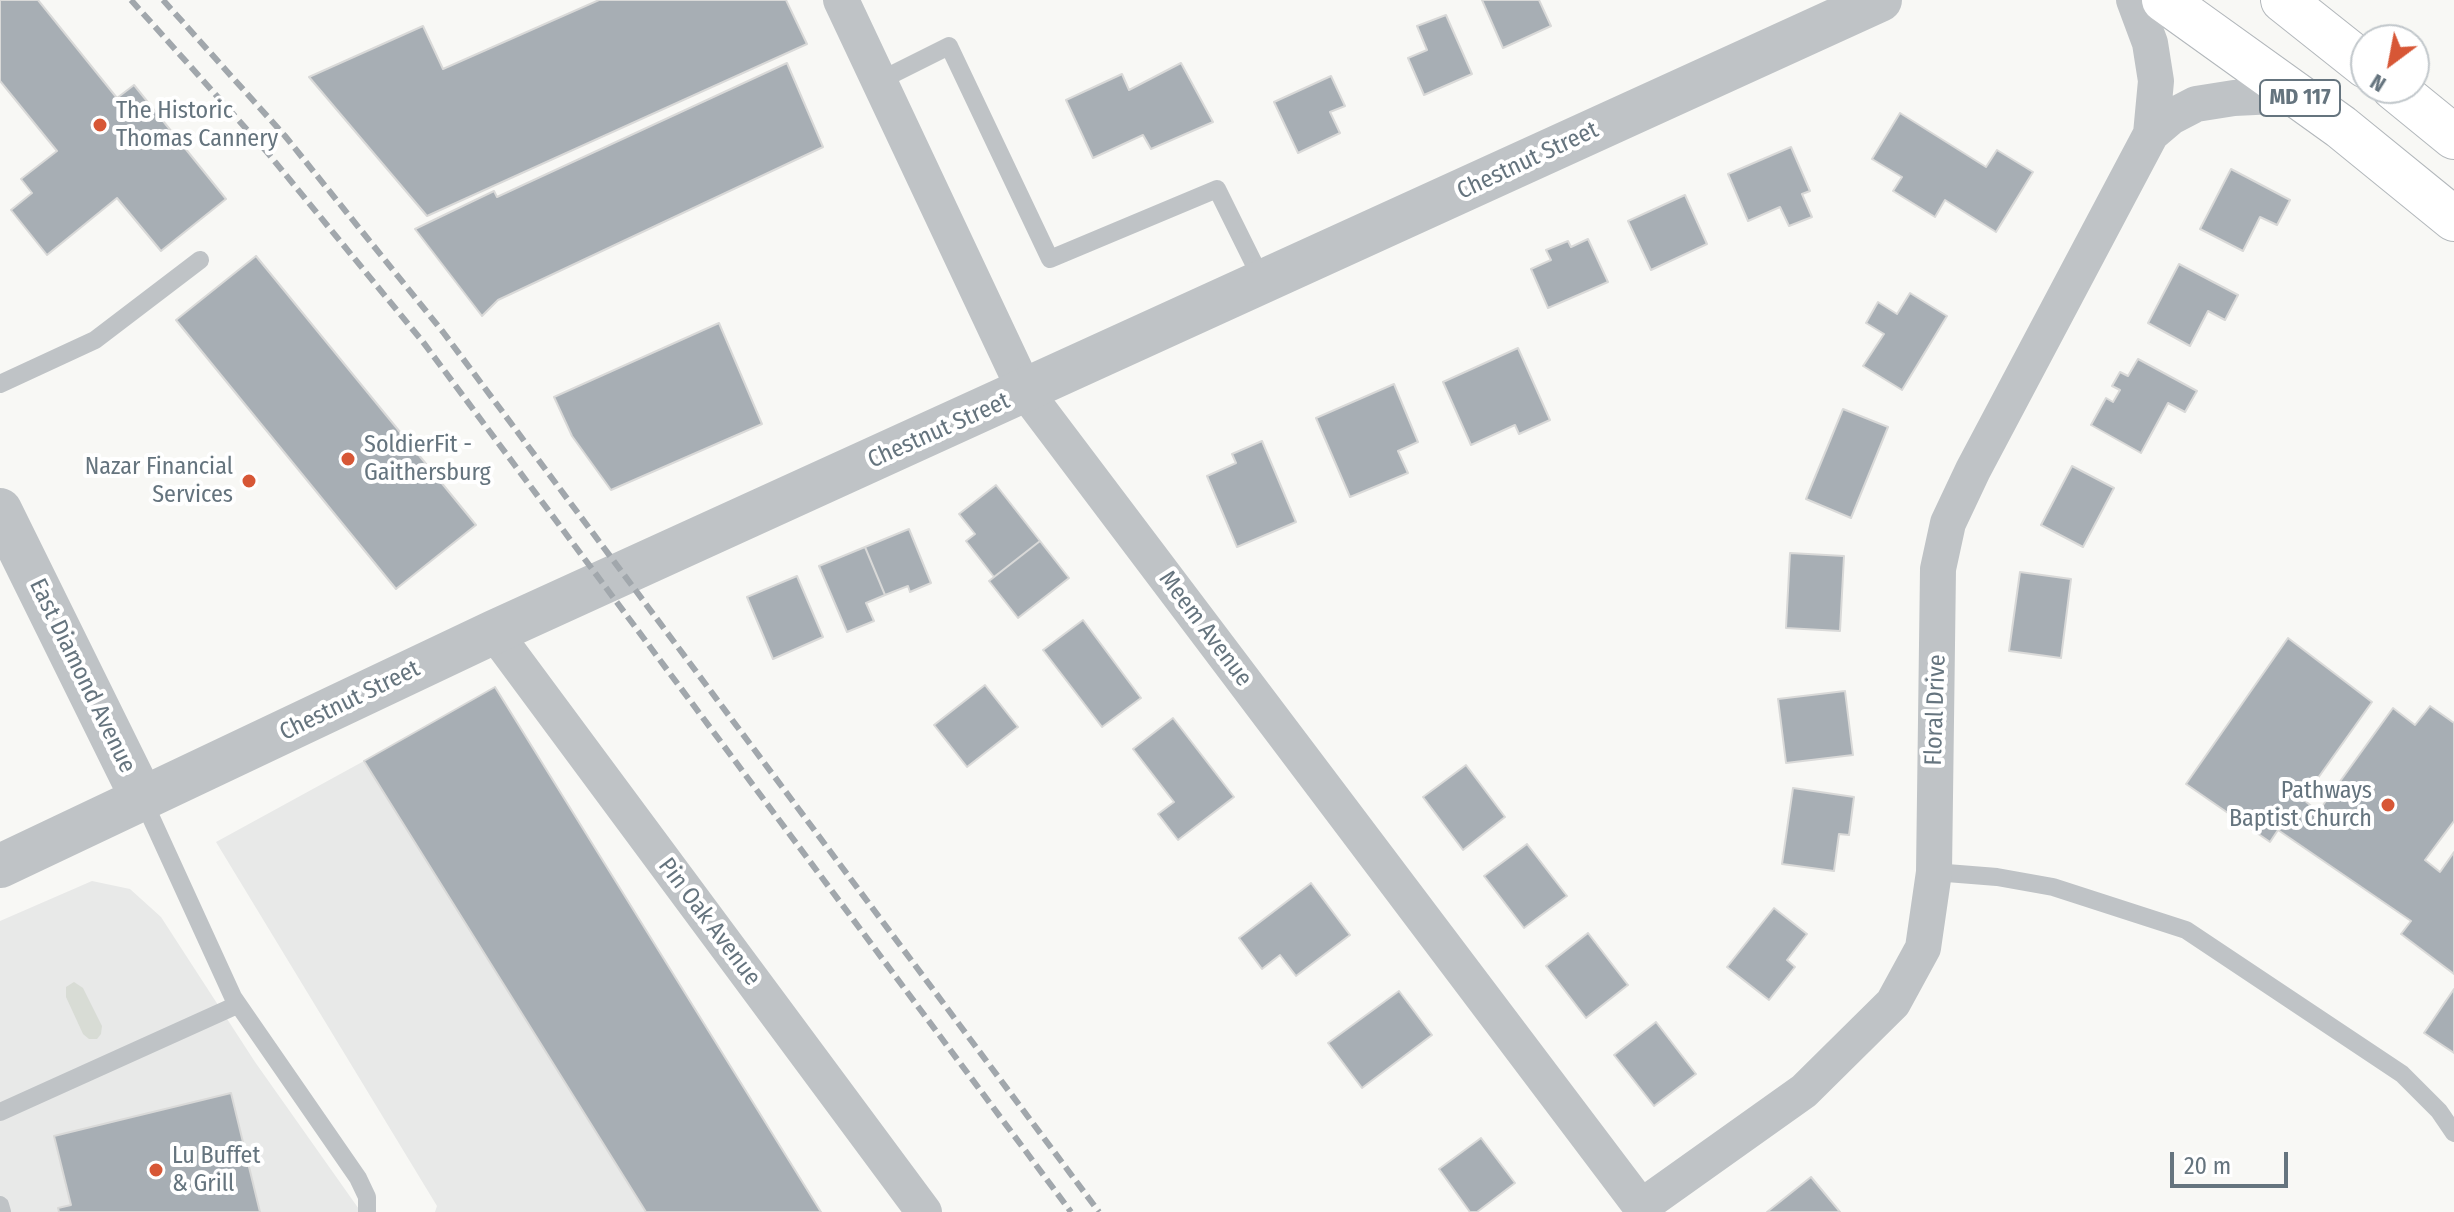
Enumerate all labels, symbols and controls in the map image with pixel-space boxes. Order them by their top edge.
north arrow [2350,24,2430,104]
text: N [2365,68,2391,98]
road number: MD 117 [2260,80,2340,116]
place label: The Historic Thomas Cannery [116,97,278,153]
marker: The Historic Thomas Cannery [91,116,109,134]
street label: Chestnut Street [1453,116,1603,206]
street label: Chestnut Street [864,387,1014,475]
place label: SoldierFit - Gaithersburg [364,431,491,487]
marker: SoldierFit - Gaithersburg [339,450,357,468]
place label: Nazar Financial Services [85,453,233,509]
marker: Nazar Financial Services [240,472,258,490]
street label: Meem Avenue [1152,566,1258,692]
street label: East Diamond Avenue [23,574,141,778]
street label: Floral Drive [1920,654,1952,766]
street label: Chestnut Street [275,655,425,747]
place label: Pathways Baptist Church [2229,777,2372,833]
marker: Pathways Baptist Church [2379,796,2397,814]
street label: Pin Oak Avenue [652,852,766,992]
scale bar [2174,1136,2292,1186]
place label: Lu Buffet & Grill [172,1142,260,1198]
text: 20 m [2184,1152,2231,1180]
marker: Lu Buffet & Grill [147,1161,165,1179]

